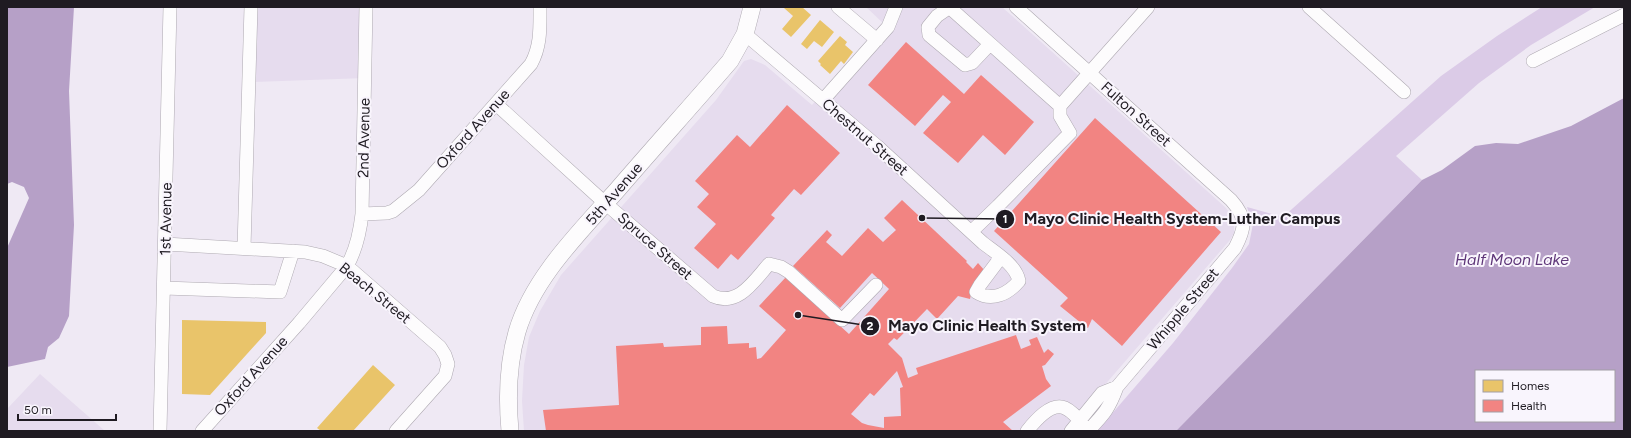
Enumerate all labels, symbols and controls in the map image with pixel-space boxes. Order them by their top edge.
street label: Fulton Street [1097,78,1175,150]
street label: Oxford Avenue [432,85,514,173]
street label: Chestnut Street [818,95,912,179]
street label: 2nd Avenue [354,98,374,178]
street label: 5th Avenue [582,159,646,229]
street label: 1st Avenue [156,182,176,256]
callout: Mayo Clinic Health System-Luther Campus [995,205,1348,233]
street label: Spruce Street [614,209,696,284]
text: Mayo Clinic Health System-Luther Campus [1024,209,1341,228]
text: 1 [1002,212,1008,226]
water label: Half Moon Lake [1455,250,1569,269]
street label: Beach Street [335,259,415,328]
street label: Whipple Street [1144,264,1223,354]
callout: Mayo Clinic Health System [860,312,1093,340]
text: Mayo Clinic Health System [888,316,1086,335]
text: 2 [867,319,874,333]
street label: Oxford Avenue [210,332,292,420]
legend [1475,370,1615,422]
text: Homes [1511,379,1550,393]
scale bar [18,396,116,422]
text: Health [1511,399,1547,413]
text: 50 m [24,403,52,417]

